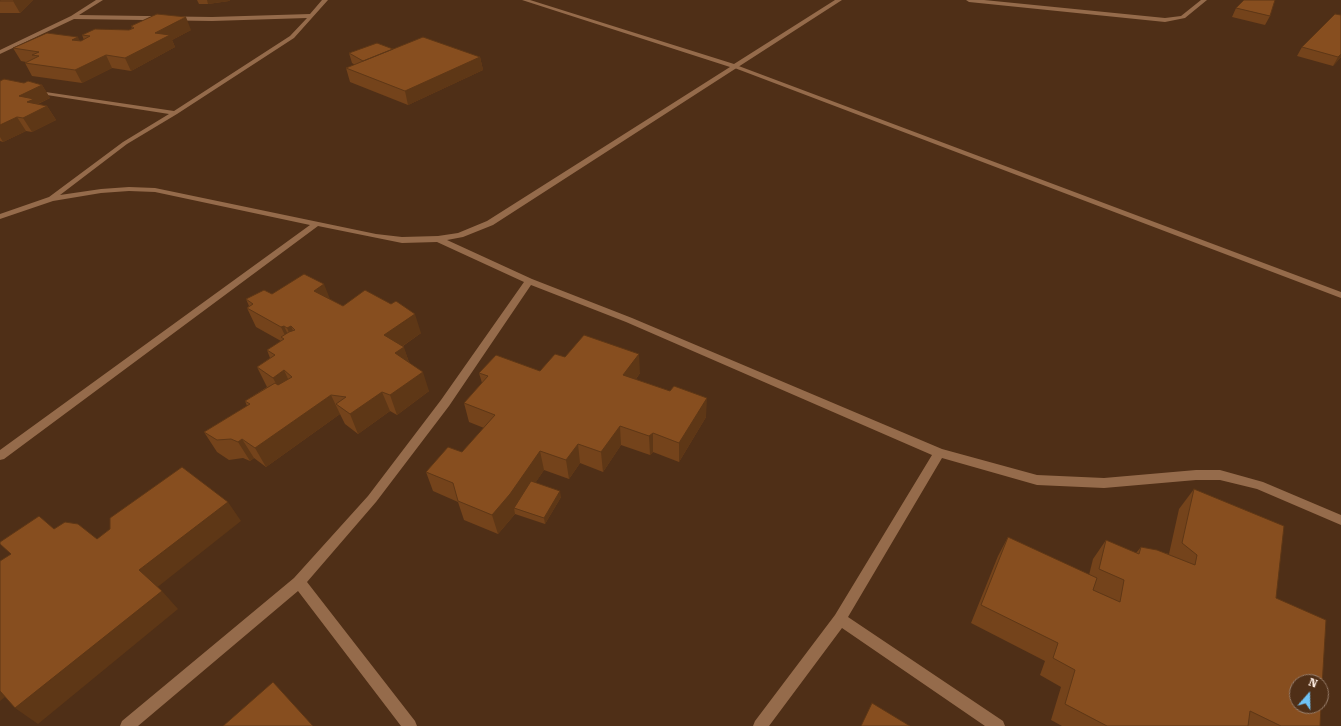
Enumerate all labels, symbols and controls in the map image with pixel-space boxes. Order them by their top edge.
north arrow [1289,674,1329,714]
text: N [1307,676,1319,691]

